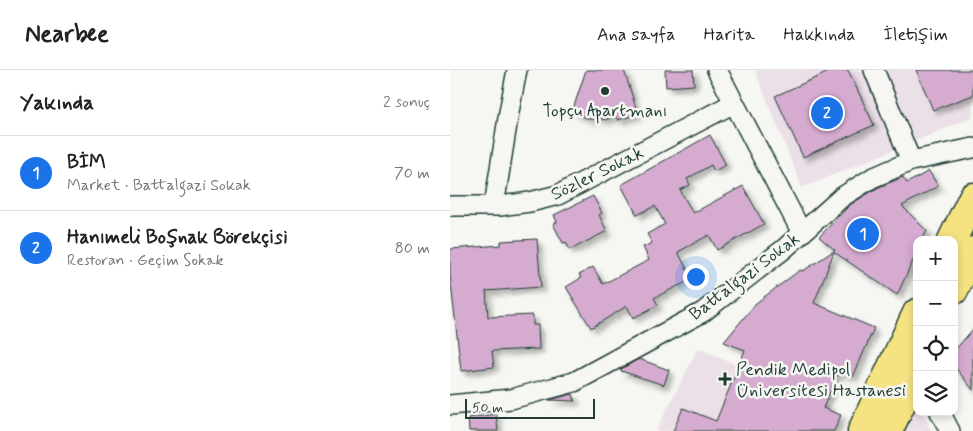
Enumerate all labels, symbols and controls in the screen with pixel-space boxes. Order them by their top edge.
text: Nearbee [25,19,109,50]
text: Ana sayfa [597,23,676,47]
text: Harita [704,23,755,47]
text: Hakkında [783,23,856,47]
text: İletişim [884,23,948,47]
marker: Topçu Apartmanı [599,85,611,97]
text: Yakında [20,89,94,117]
text: 2 sonuç [383,92,430,113]
pin: 2 [811,94,843,132]
place label: Topçu Apartmanı [542,99,668,124]
street label: Sözler Sokak [547,141,648,207]
text: BİM [67,150,106,175]
text: 1 [32,163,40,184]
text: 70 m [394,163,430,184]
text: Market · Battalgazi Sokak [67,175,251,196]
pin: 1 [847,215,879,253]
text: Hanımeli Boşnak Börekçisi [67,225,288,250]
street label: Battalgazi Sokak [684,227,806,328]
map controls [913,236,958,416]
button: + [913,236,958,281]
text: 2 [32,238,40,259]
text: 80 m [395,238,430,259]
text: Restoran · Geçim Sokak [67,250,224,271]
your location [683,264,709,290]
button: − [913,281,958,326]
button: locate [913,326,958,371]
place label: Pendik Medipol Üniversitesi Hastanesi [736,358,906,403]
button: layers [913,371,958,416]
marker: Pendik Medipol Üniversitesi Hastanesi [718,372,732,386]
scale bar [465,396,595,419]
text: 50 m [472,399,503,417]

